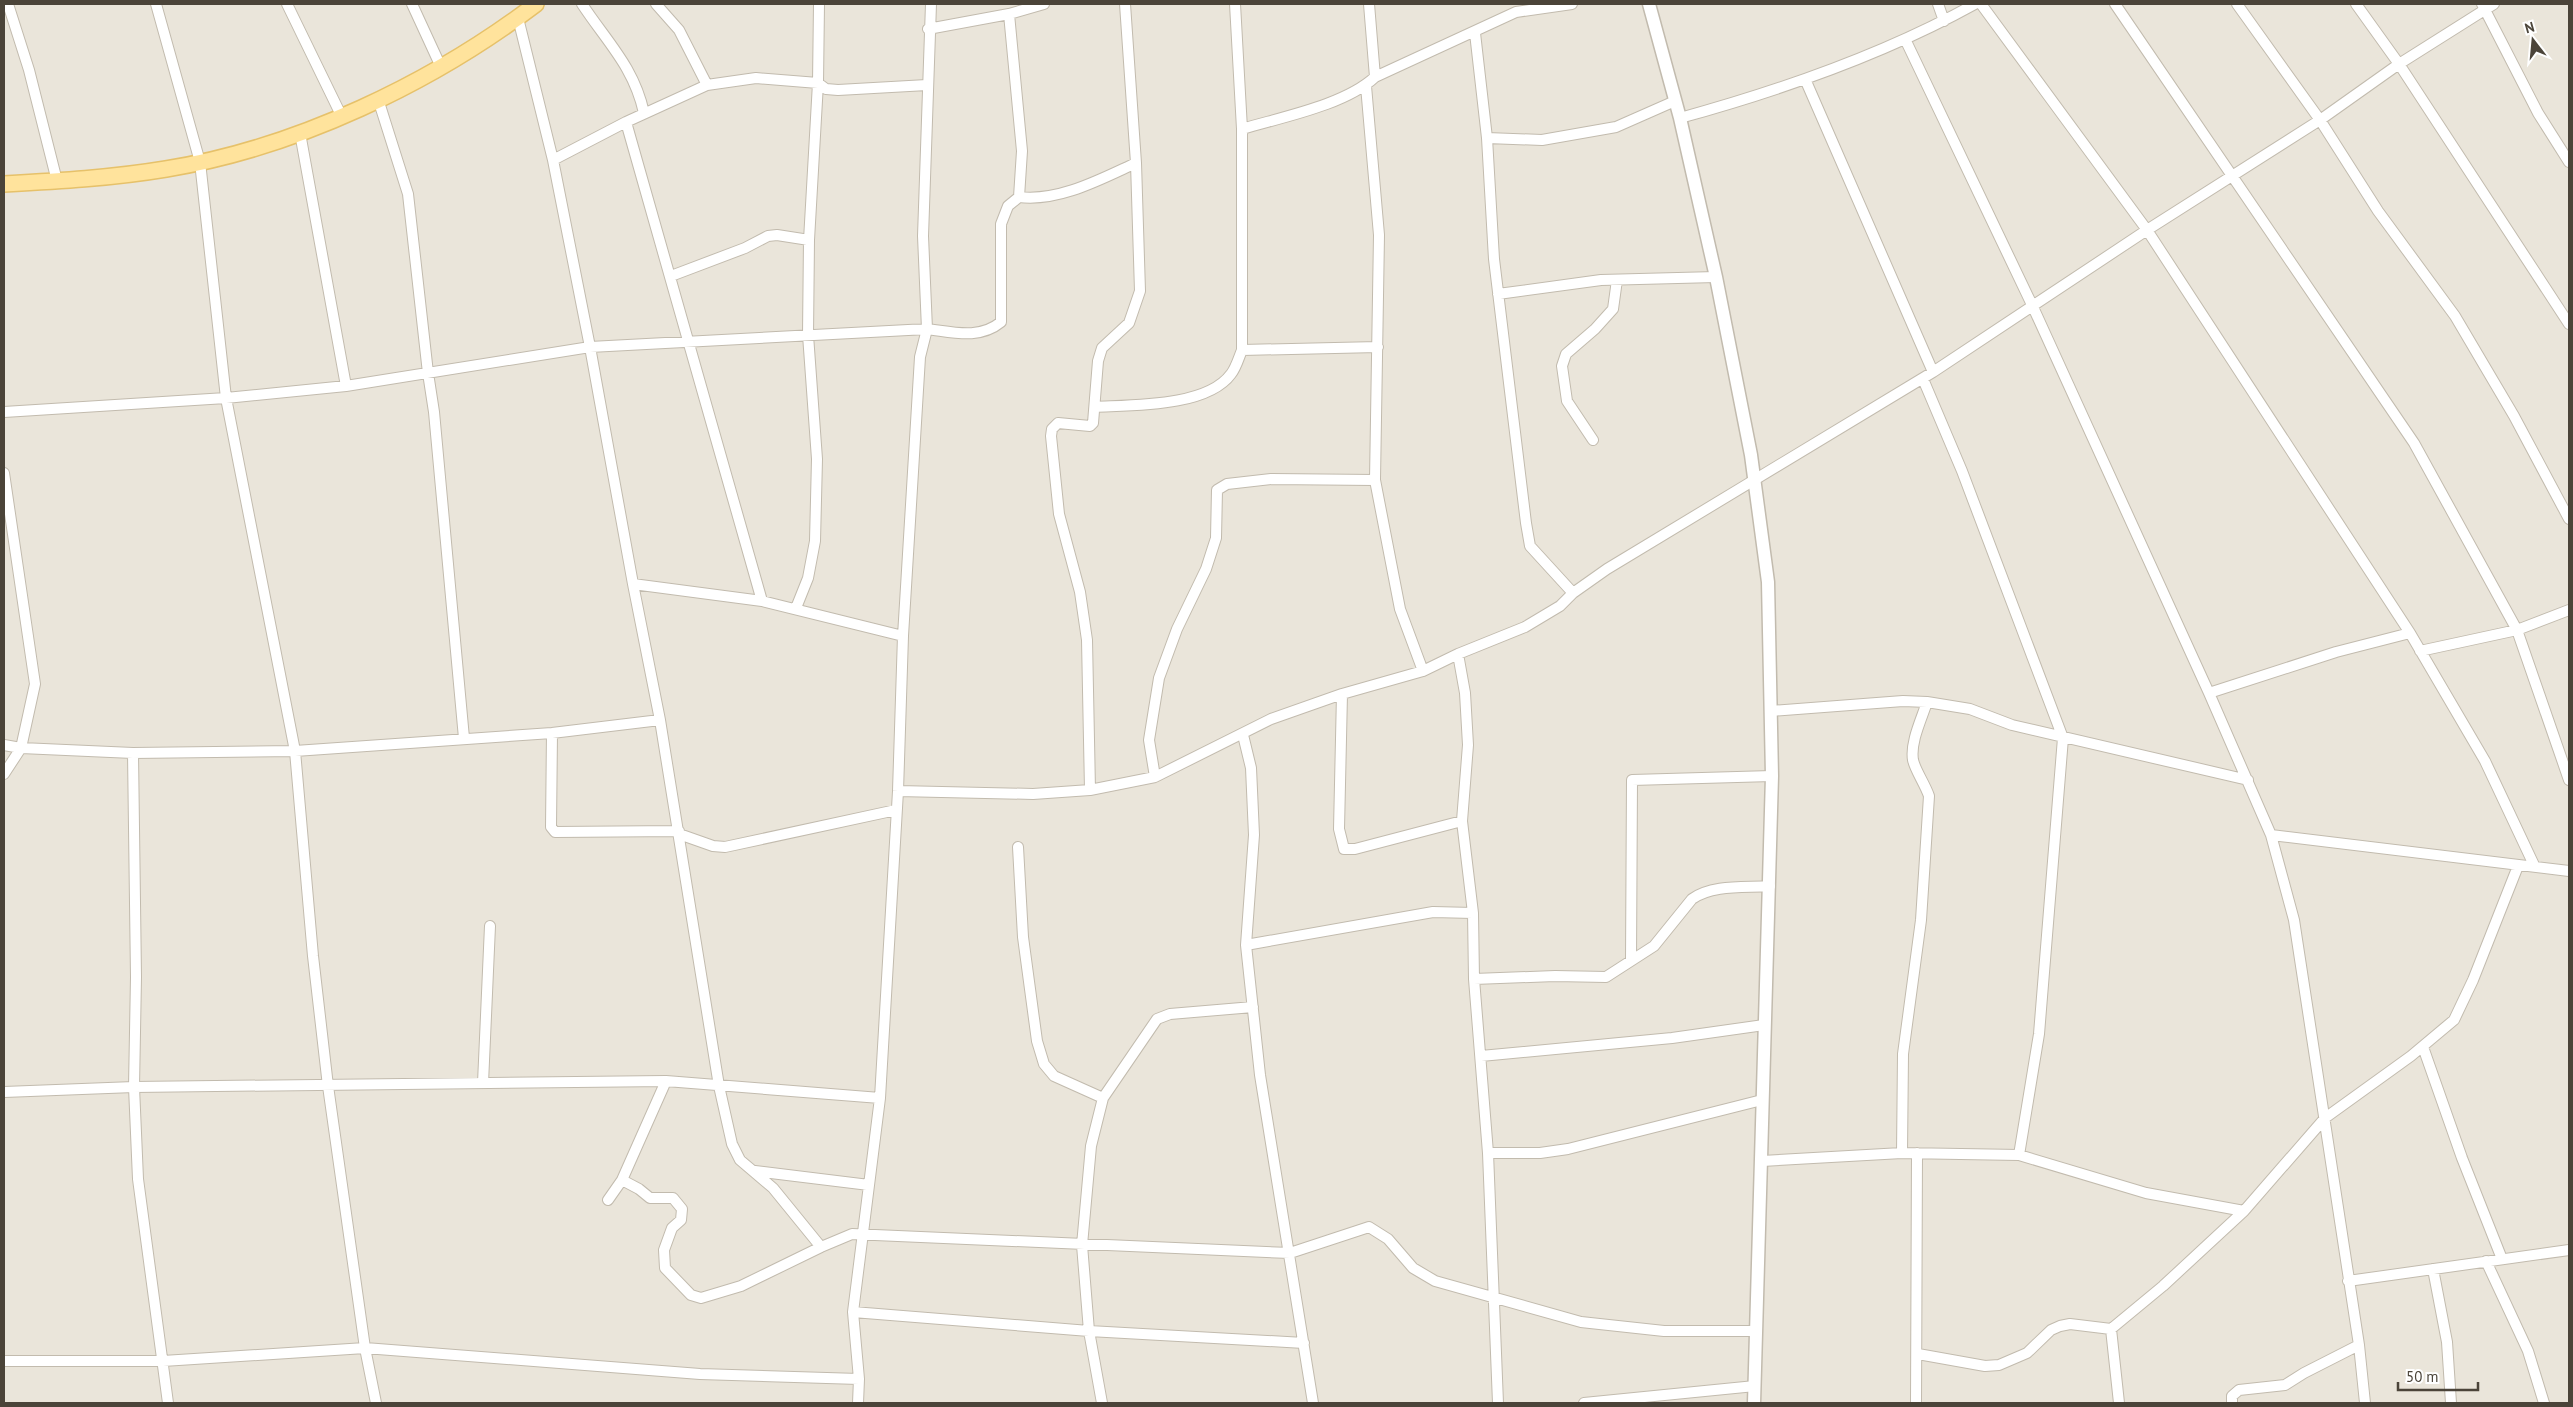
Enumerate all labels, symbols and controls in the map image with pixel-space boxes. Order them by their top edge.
north arrow [2508,15,2558,65]
text: N [2523,18,2536,37]
scale bar [2398,1360,2478,1392]
text: 50 m [2406,1367,2439,1386]

